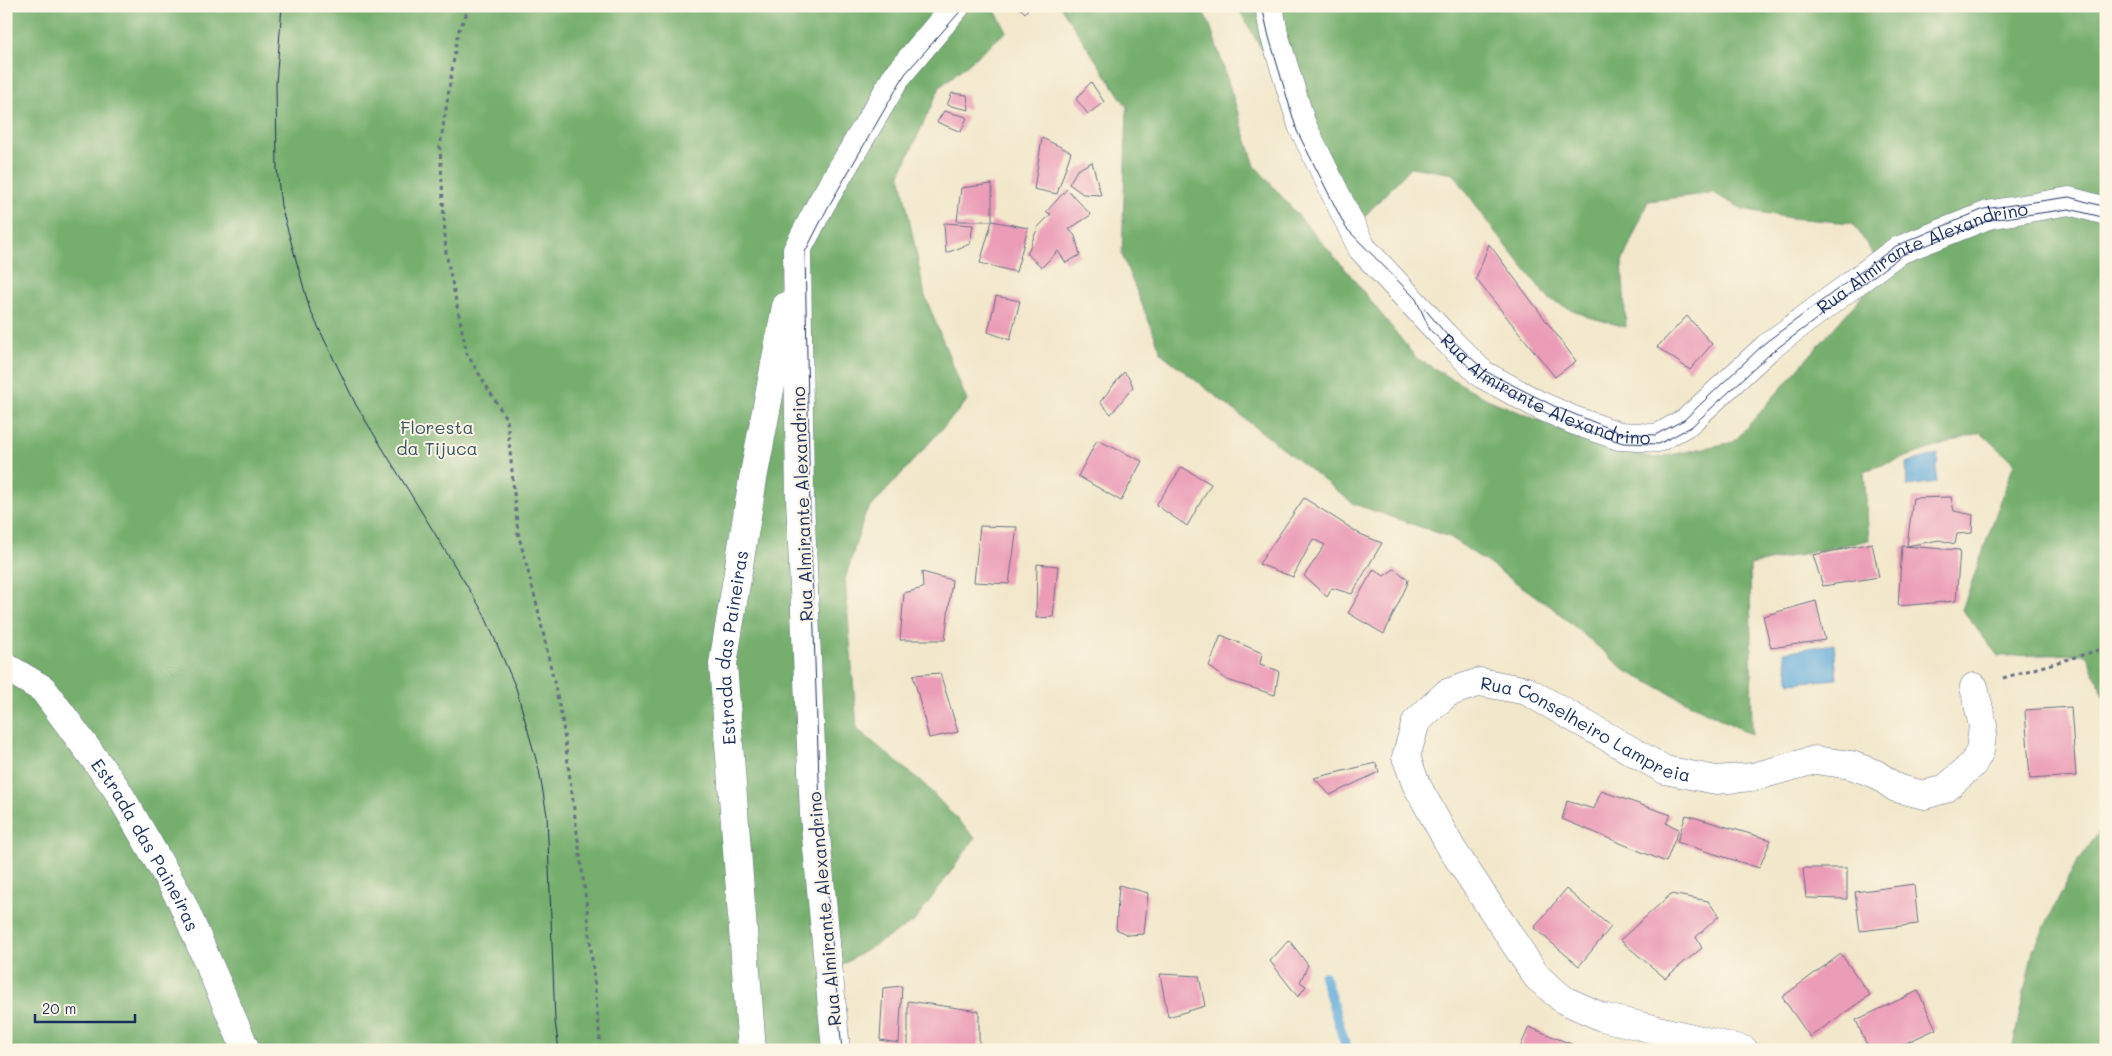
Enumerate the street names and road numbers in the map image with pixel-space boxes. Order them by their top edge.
street label: Rua Almirante Alexandrino [1812,196,2030,319]
street label: Rua Almirante Alexandrino [1436,328,1651,450]
street label: Rua Almirante Alexandrino [786,386,818,622]
street label: Estrada das Paineiras [710,549,753,746]
street label: Rua Conselheiro Lampreia [1479,670,1693,787]
street label: Estrada das Paineiras [86,753,205,935]
street label: Rua Almirante Alexandrino [802,790,846,1027]

